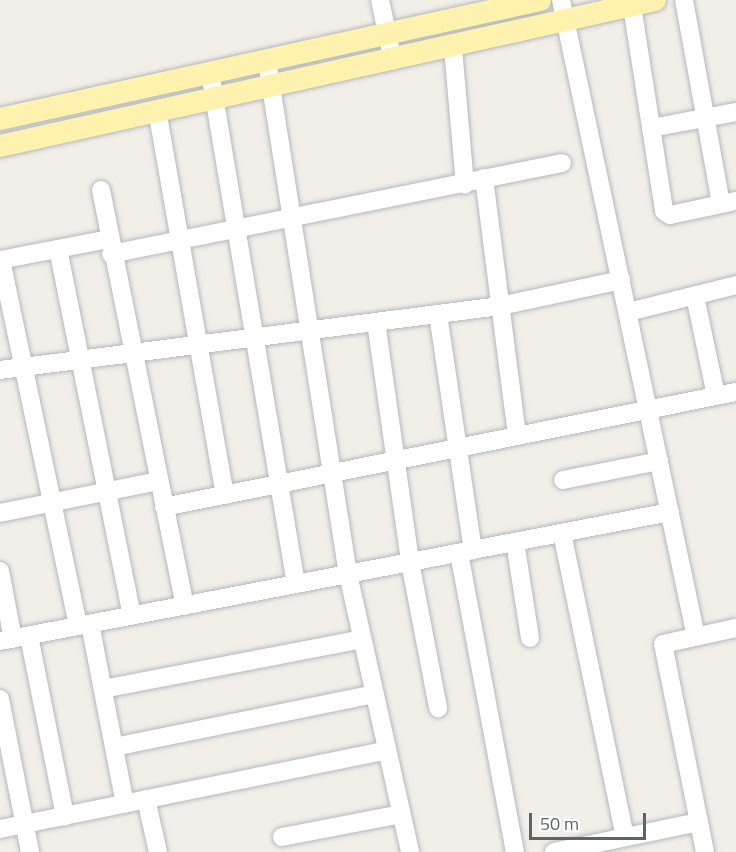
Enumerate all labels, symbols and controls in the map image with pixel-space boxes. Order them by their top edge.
scale bar [532,801,649,839]
text: 50 m [540,810,579,837]

